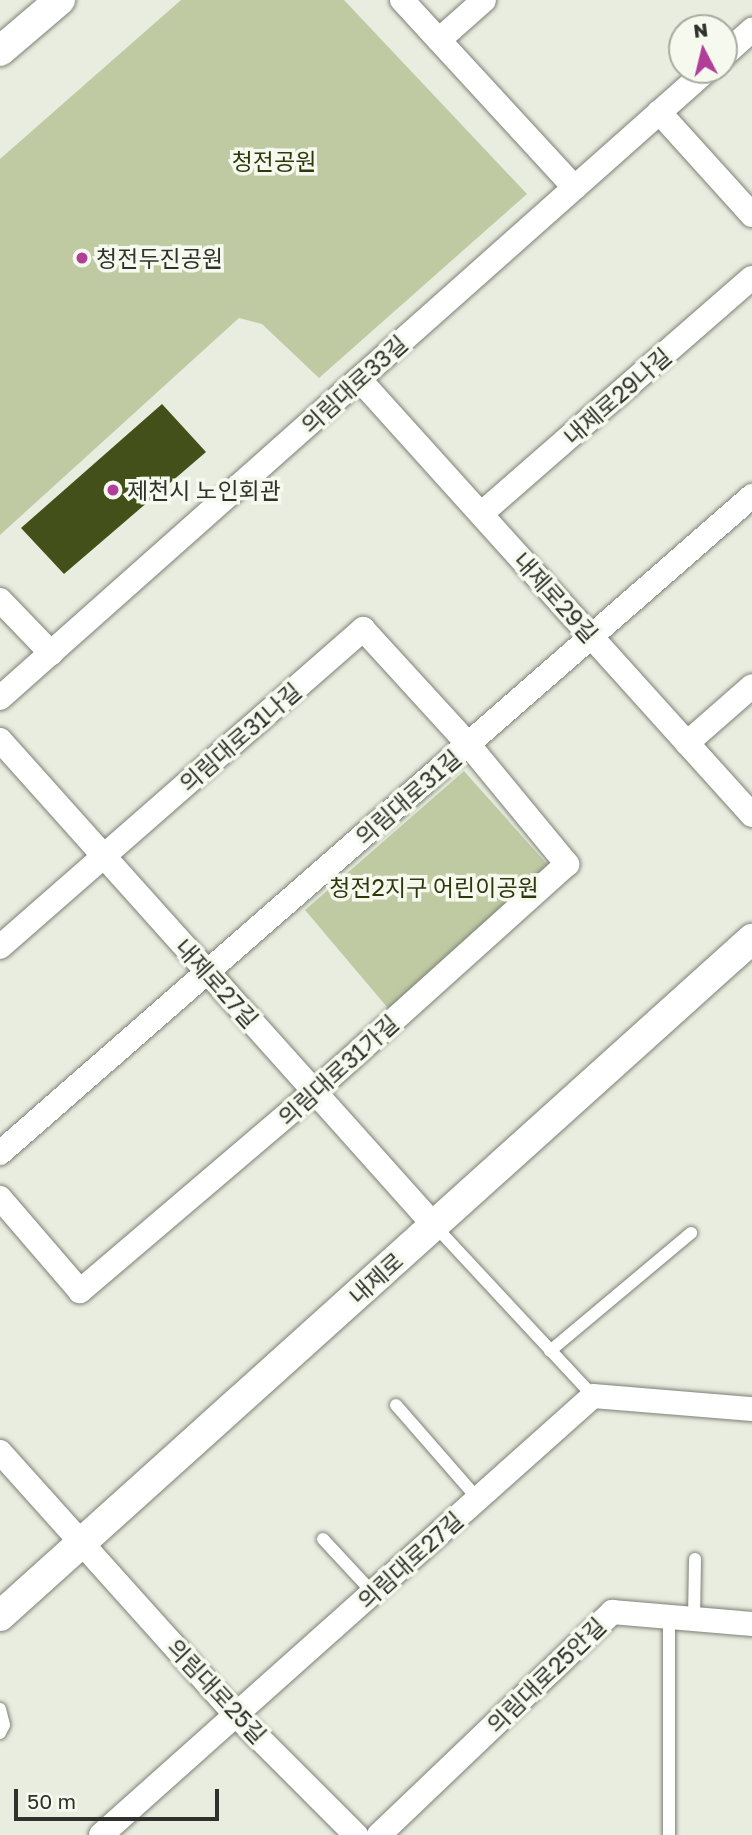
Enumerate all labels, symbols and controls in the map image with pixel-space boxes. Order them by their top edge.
north arrow [668,14,738,84]
text: N [692,17,709,42]
park label: 청전공원 [232,147,316,175]
place label: 청전두진공원 [96,244,223,272]
marker: 청전두진공원 [74,250,90,266]
street label: 의림대로33길 [295,329,413,439]
street label: 내제로29나길 [558,342,676,450]
place label: 제천시 노인회관 [127,476,281,504]
marker: 제천시 노인회관 [105,482,121,498]
street label: 내제로29길 [508,546,604,648]
street label: 의림대로31나길 [174,677,306,797]
street label: 의림대로31길 [350,744,466,850]
park label: 청전2지구 어린이공원 [329,873,539,901]
street label: 내제로27길 [170,933,264,1033]
street label: 의림대로31가길 [272,1009,404,1131]
street label: 내제로 [343,1247,409,1309]
street label: 의림대로27길 [352,1506,468,1614]
street label: 의림대로25안길 [481,1612,611,1738]
street label: 의림대로25길 [162,1633,272,1749]
scale bar [18,1776,222,1820]
text: 50 m [27,1788,76,1814]

